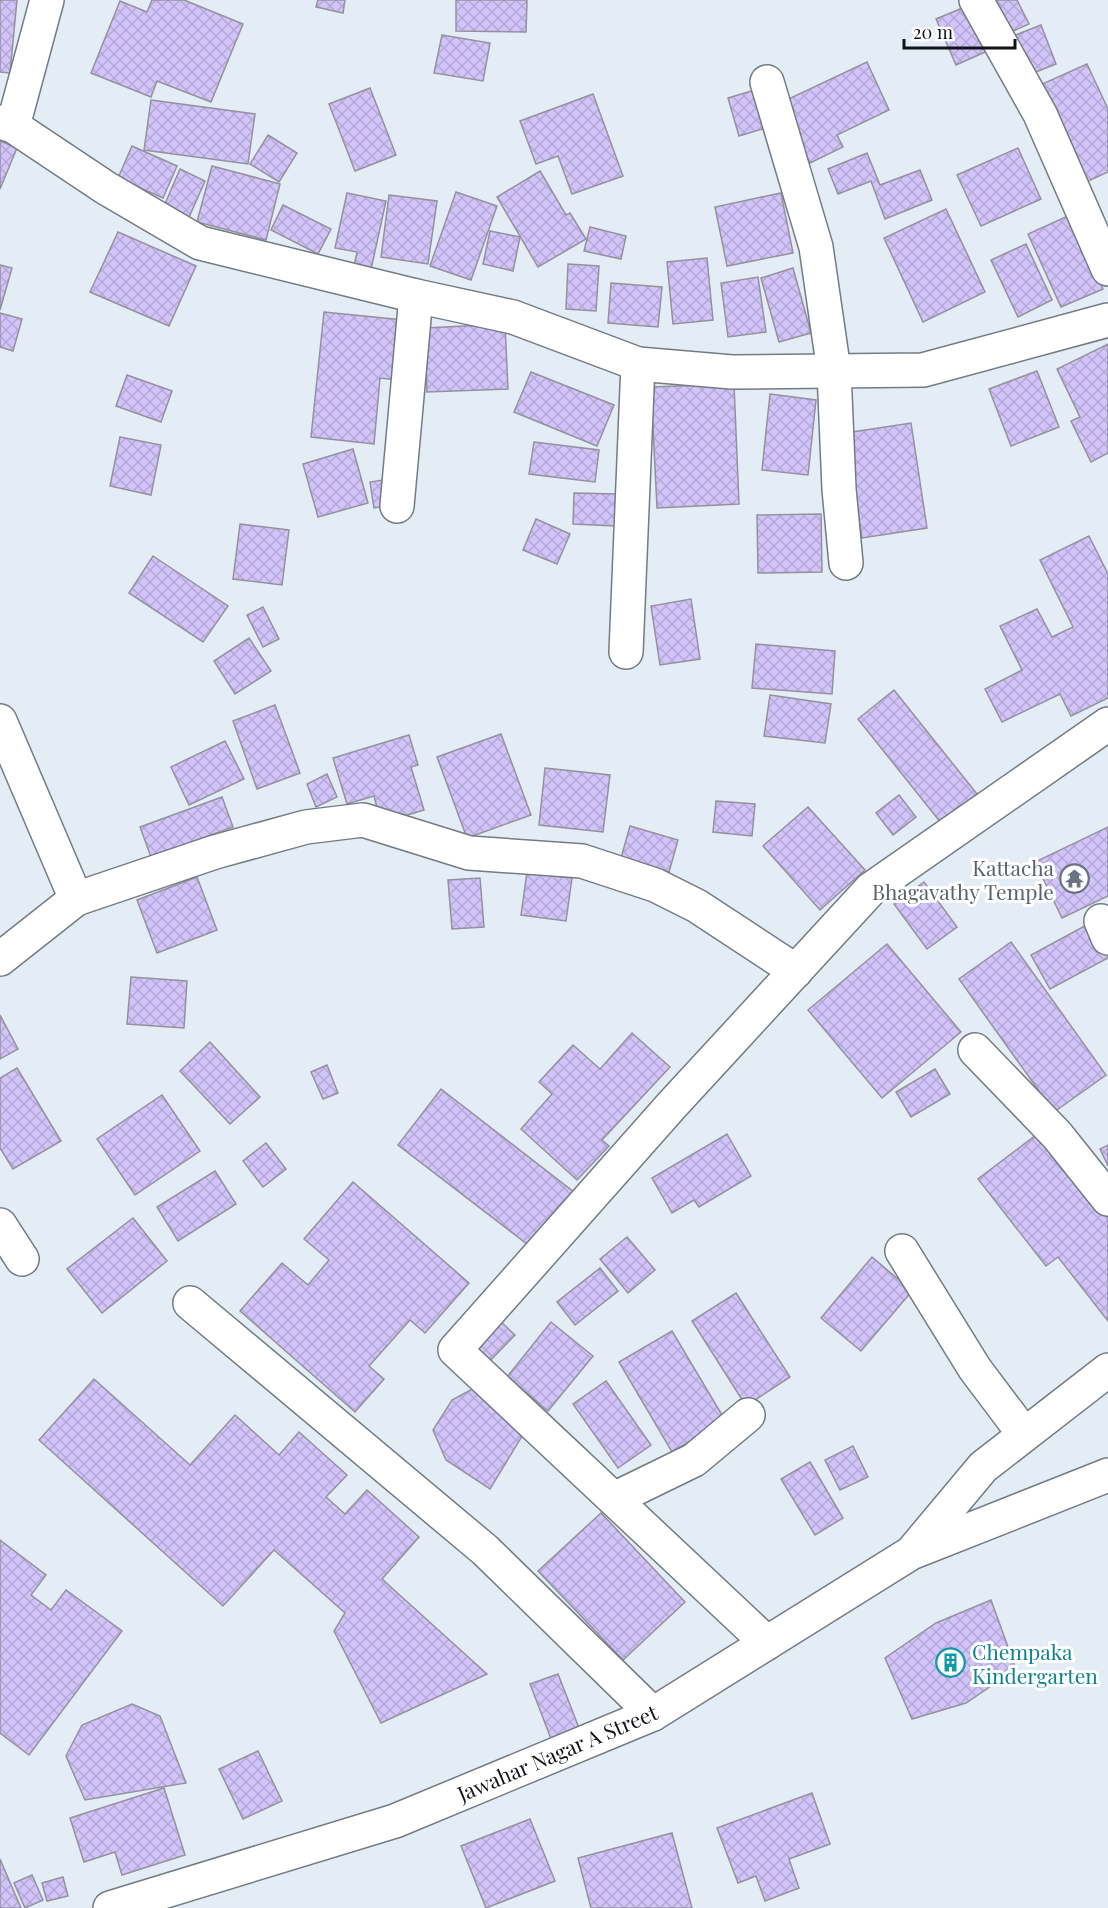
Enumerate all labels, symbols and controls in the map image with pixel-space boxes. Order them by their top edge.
scale bar [904,12,1015,50]
text: 20 m [913,20,953,44]
place label: Kattacha Bhagavathy Temple [872,853,1055,905]
temple icon: Kattacha Bhagavathy Temple [1059,863,1091,895]
place label: Chempaka Kindergarten [972,1637,1098,1689]
building icon: Chempaka Kindergarten [935,1647,967,1679]
street label: Jawahar Nagar A Street [452,1697,662,1807]

